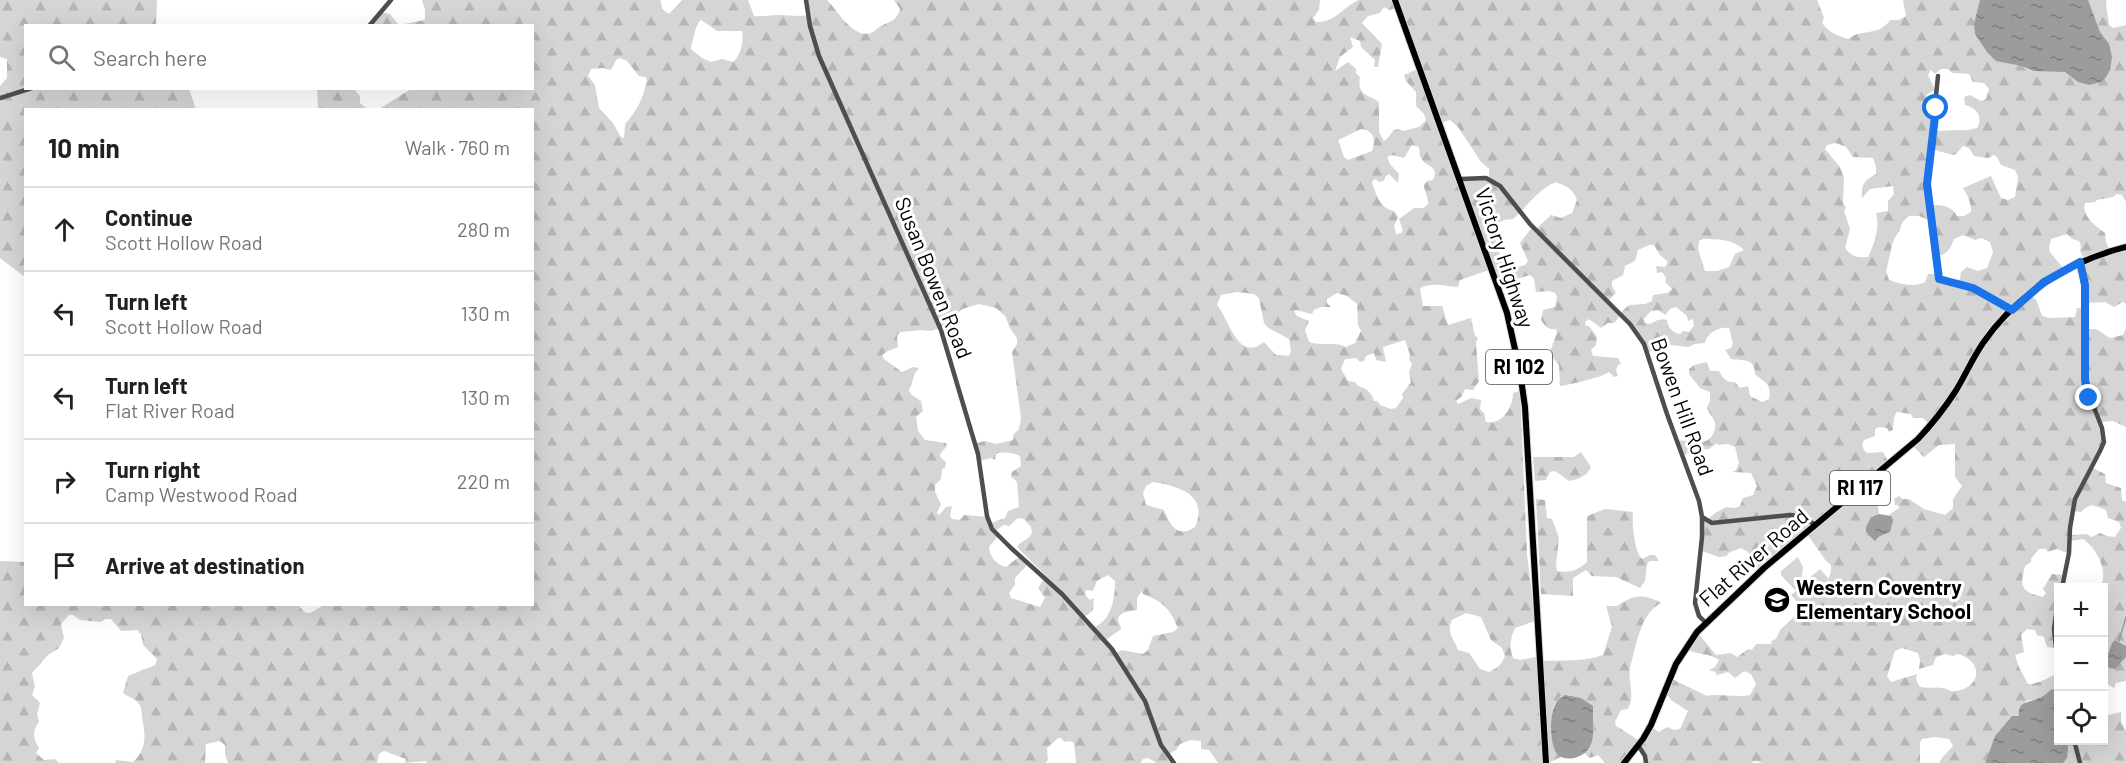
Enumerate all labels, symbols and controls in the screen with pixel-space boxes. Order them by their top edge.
search box [24,24,534,90]
icon: search [45,41,78,74]
text: Search here [93,44,207,70]
route start [1922,94,1948,120]
text: 10 min [48,132,120,163]
text: Walk · 760 m [405,135,510,159]
street label: Victory Highway [1471,184,1540,331]
street label: Susan Bowen Road [891,193,978,362]
text: Continue [105,204,193,230]
icon: ahead [48,213,81,246]
text: 280 m [457,217,510,241]
text: Scott Hollow Road [105,230,263,254]
text: Turn left [105,288,188,314]
icon: left [48,297,81,330]
text: 130 m [461,301,510,325]
text: Scott Hollow Road [105,314,263,338]
street label: Bowen Hill Road [1647,334,1720,479]
road number: RI 102 [1486,350,1552,384]
text: Turn left [105,372,188,398]
icon: left [48,381,81,414]
route end [2075,384,2101,410]
text: 130 m [461,385,510,409]
text: Flat River Road [105,398,235,422]
text: Turn right [105,456,200,482]
icon: right [48,465,81,498]
text: 220 m [457,469,510,493]
road number: RI 117 [1830,471,1890,505]
text: Camp Westwood Road [105,482,298,506]
street label: Flat River Road [1693,503,1813,611]
icon: arrive [48,549,81,582]
text: Arrive at destination [105,552,304,578]
place label: Western Coventry Elementary School [1796,574,1971,623]
map controls [2054,583,2108,745]
button: + [2054,583,2108,637]
school or university icon: Western Coventry Elementary School [1762,585,1792,615]
button: − [2054,637,2108,691]
button: locate [2054,691,2108,745]

